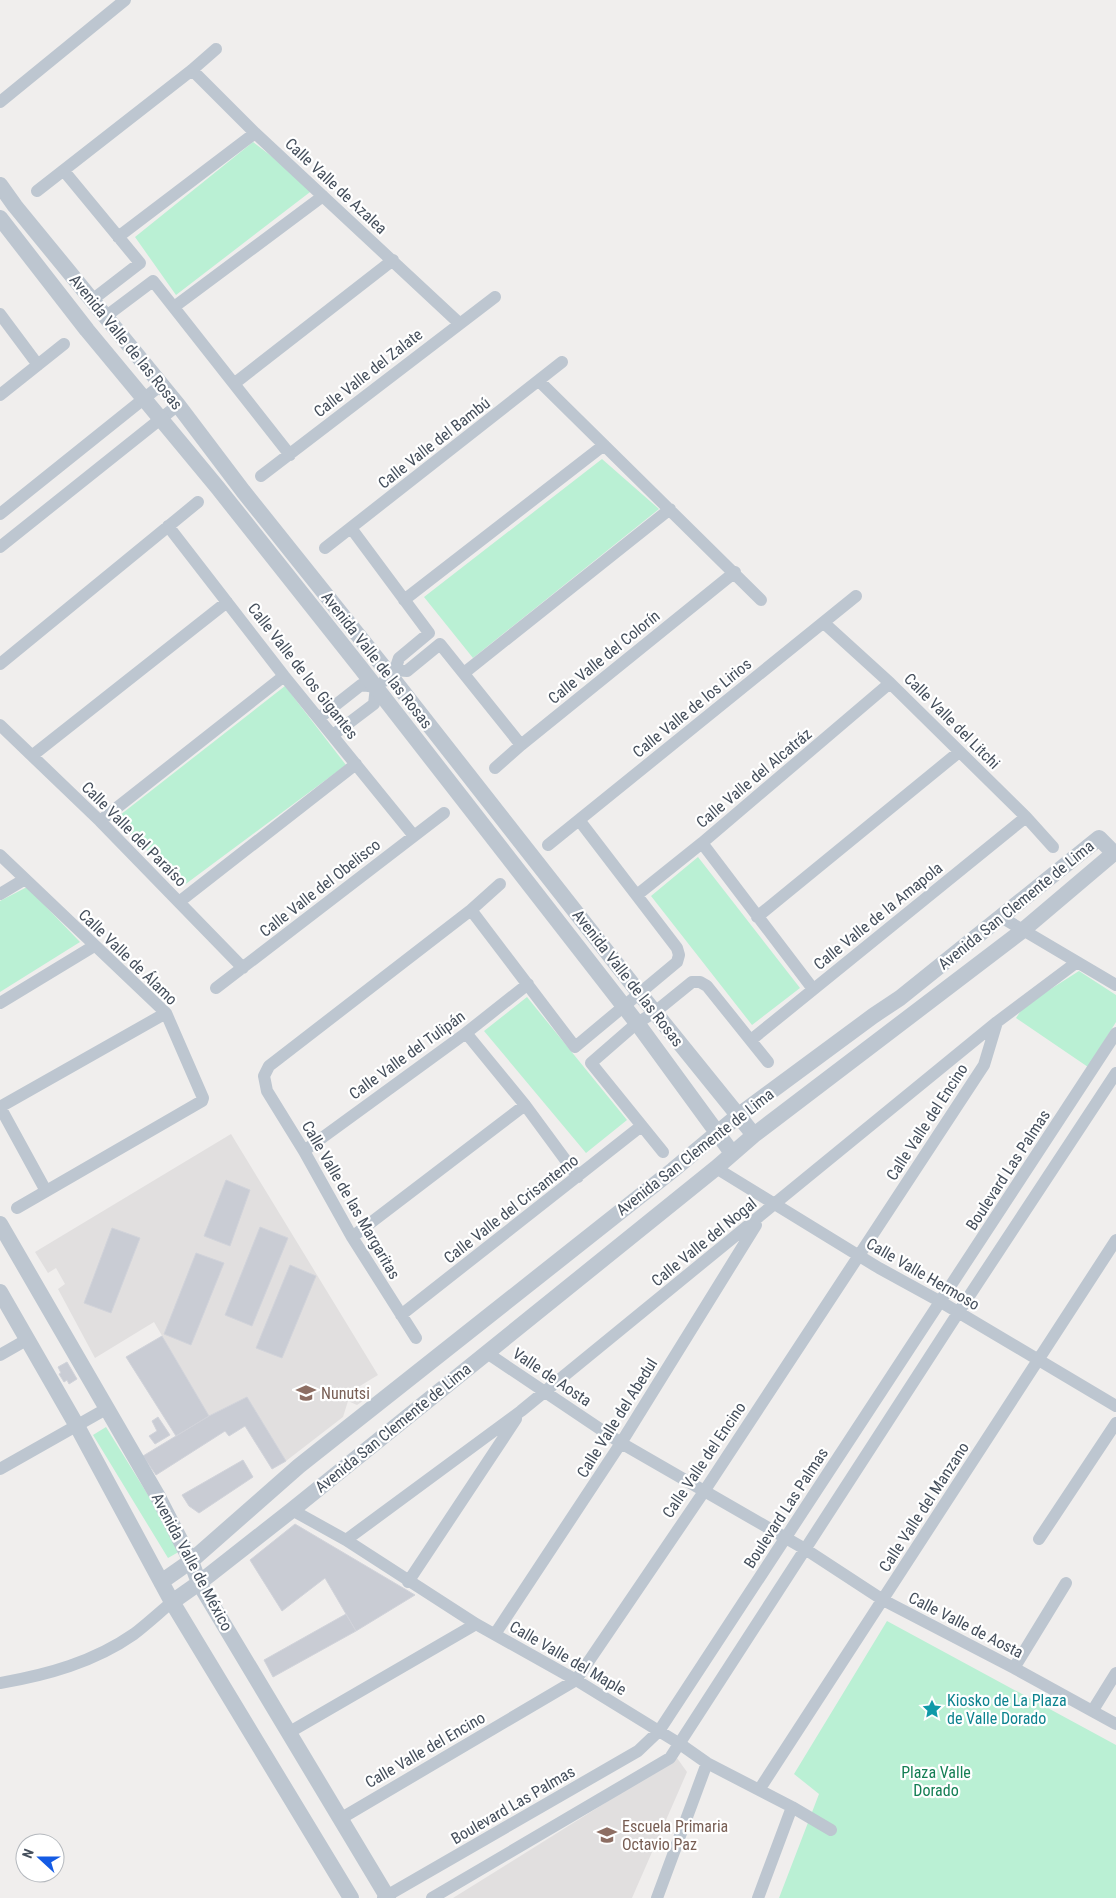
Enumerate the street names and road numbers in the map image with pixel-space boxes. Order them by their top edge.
street label: Calle Valle de Azalea [281,134,391,238]
street label: Avenida Valle de las Rosas [66,270,186,414]
street label: Calle Valle del Zalate [310,325,426,421]
street label: Calle Valle del Bambú [374,393,494,493]
street label: Avenida Valle de las Rosas [318,588,436,732]
street label: Calle Valle de los Gigantes [244,599,362,743]
street label: Calle Valle del Colorín [544,606,664,708]
street label: Calle Valle de los Lirios [629,654,755,762]
street label: Calle Valle del Litchi [900,669,1004,773]
street label: Calle Valle del Alcatráz [692,724,816,832]
street label: Calle Valle del Paraíso [78,778,190,890]
street label: Calle Valle del Obelisco [256,835,384,941]
street label: Avenida San Clemente de Lima [934,836,1098,974]
street label: Calle Valle de la Amapola [810,858,946,974]
street label: Calle Valle de Álamo [75,905,181,1009]
street label: Avenida Valle de las Rosas [569,906,687,1050]
street label: Calle Valle del Tulipán [345,1007,469,1103]
street label: Calle Valle del Encino [882,1060,972,1184]
street label: Avenida San Clemente de Lima [612,1085,778,1219]
street label: Boulevard Las Palmas [962,1106,1054,1234]
street label: Calle Valle de las Margaritas [298,1117,404,1283]
street label: Calle Valle del Crisantemo [440,1151,582,1267]
street label: Calle Valle del Nogal [648,1194,760,1290]
street label: Calle Valle Hermoso [863,1234,983,1314]
street label: Valle de Aosta [509,1344,595,1410]
street label: Calle Valle del Abedul [573,1355,661,1481]
street label: Avenida San Clemente de Lima [311,1359,475,1497]
street label: Calle Valle del Encino [658,1399,750,1521]
street label: Calle Valle del Manzano [875,1439,973,1575]
street label: Boulevard Las Palmas [740,1444,832,1572]
street label: Avenida Valle de México [148,1490,236,1634]
street label: Calle Valle de Aosta [906,1588,1026,1662]
street label: Calle Valle del Maple [506,1617,630,1699]
street label: Calle Valle del Encino [362,1708,488,1792]
street label: Boulevard Las Palmas [448,1762,578,1848]

